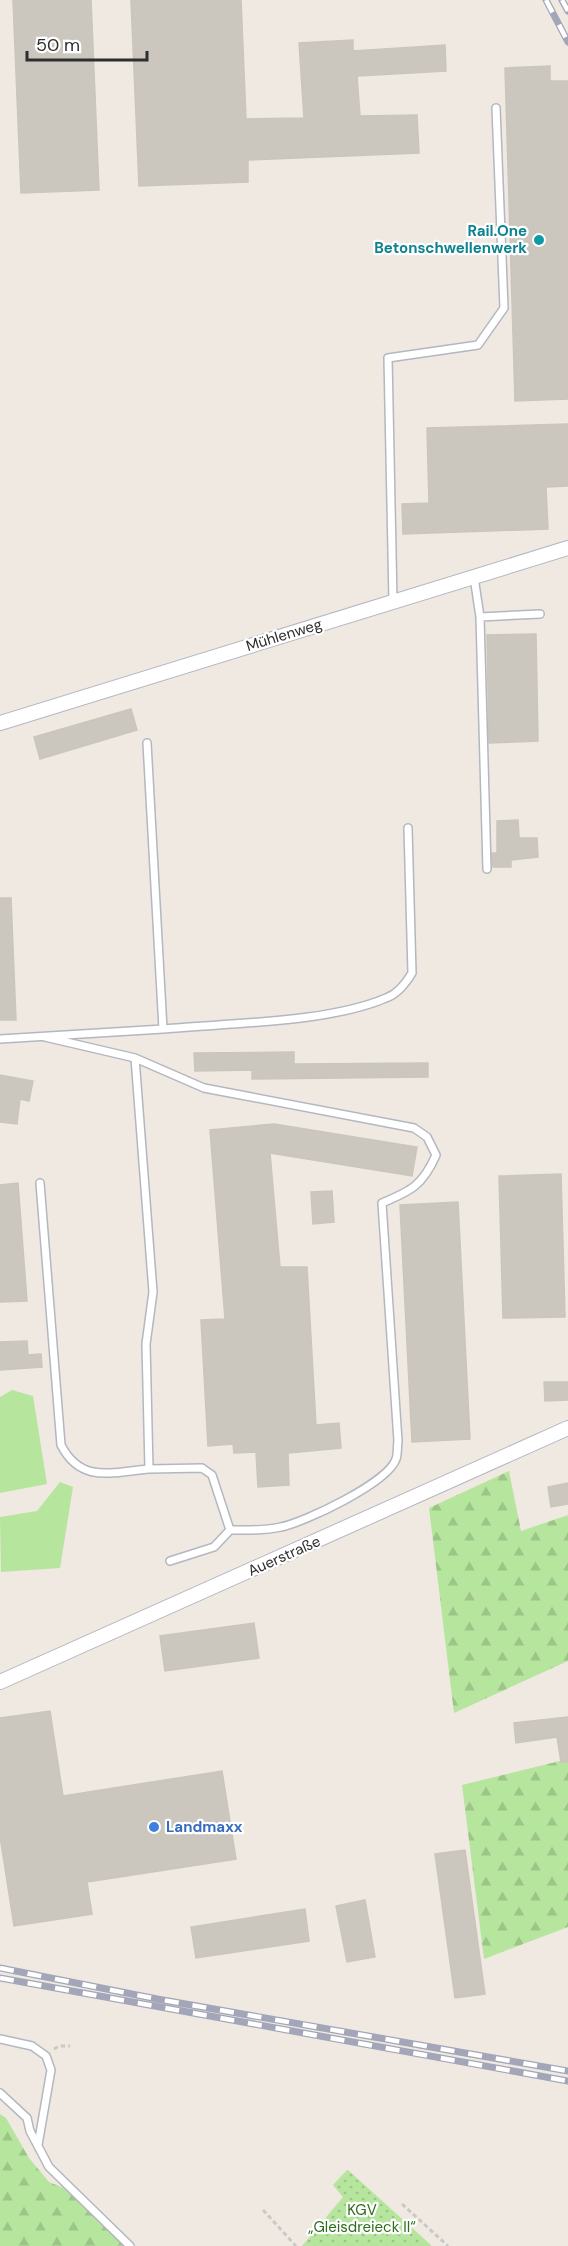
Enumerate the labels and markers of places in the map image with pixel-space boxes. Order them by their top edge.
place label: Rail.One Betonschwellenwerk [374,221,527,258]
marker: Rail.One Betonschwellenwerk [532,233,546,247]
place label: Landmaxx [166,1817,243,1837]
marker: Landmaxx [147,1820,161,1834]

